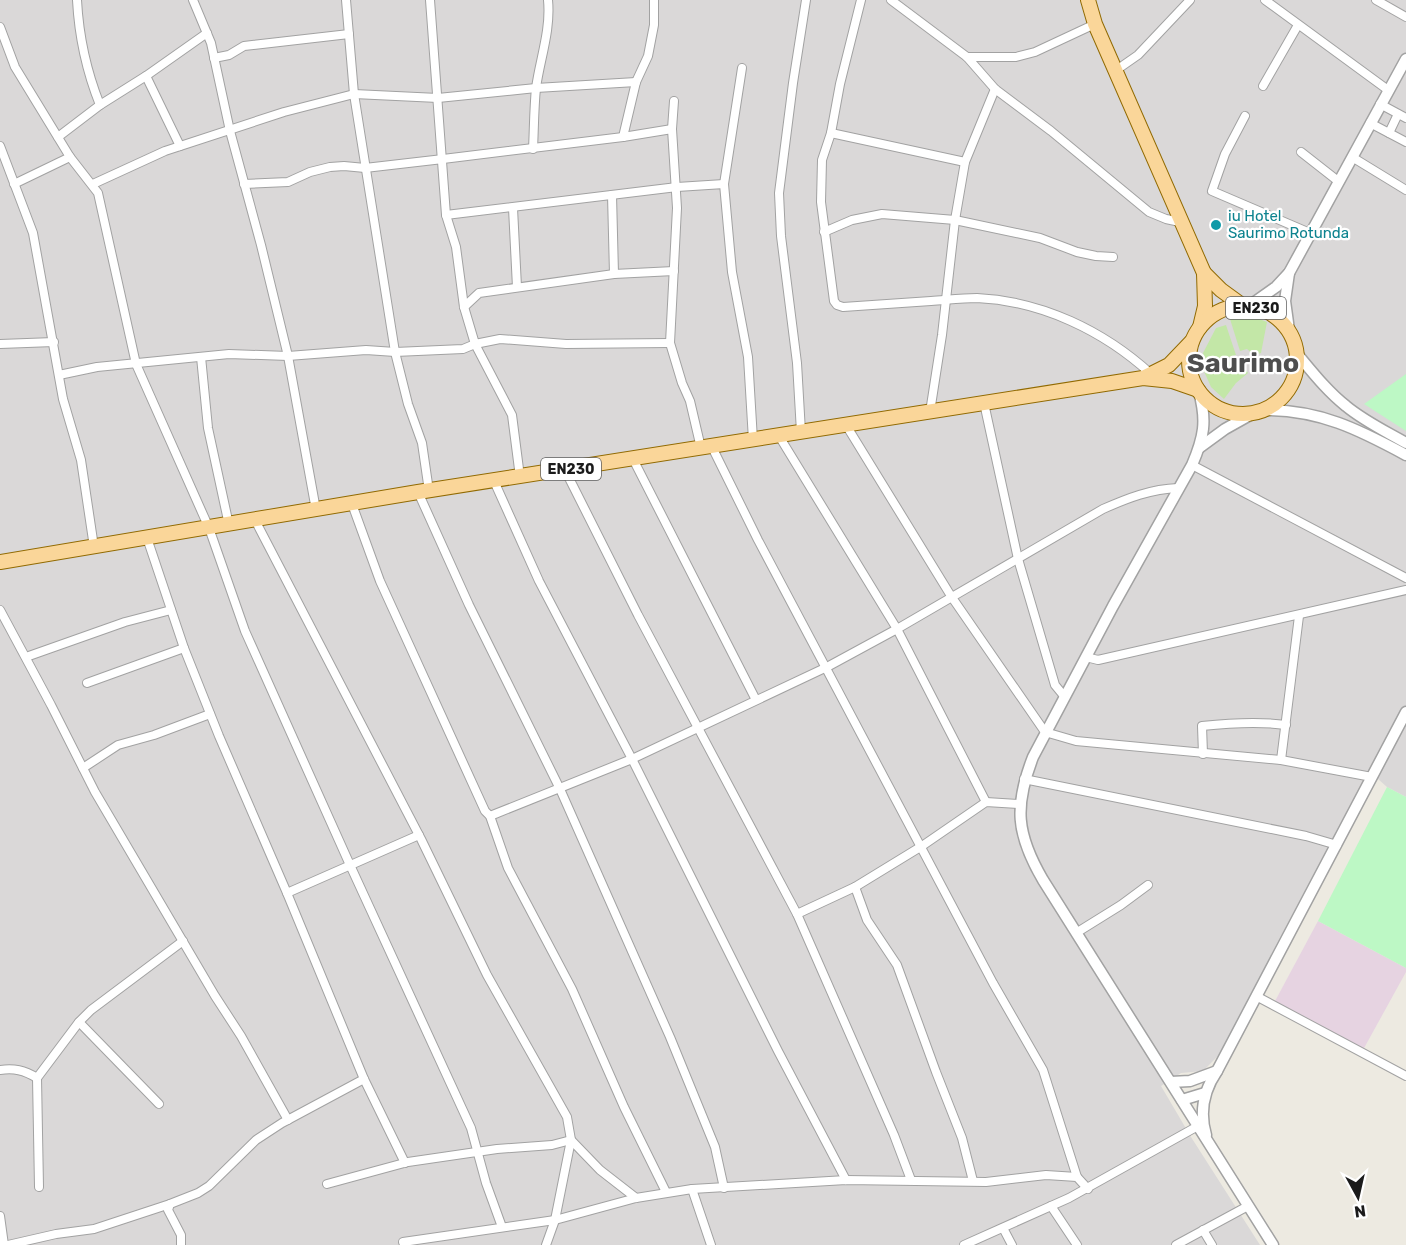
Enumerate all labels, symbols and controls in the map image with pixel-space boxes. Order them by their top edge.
place label: iu Hotel Saurimo Rotunda [1228,207,1349,242]
marker: iu Hotel Saurimo Rotunda [1209,218,1223,232]
road number: EN230 [1226,297,1286,319]
district label: Saurimo [1187,347,1299,379]
road number: EN230 [541,458,601,480]
north arrow [1328,1167,1388,1227]
text: N [1353,1201,1367,1222]

